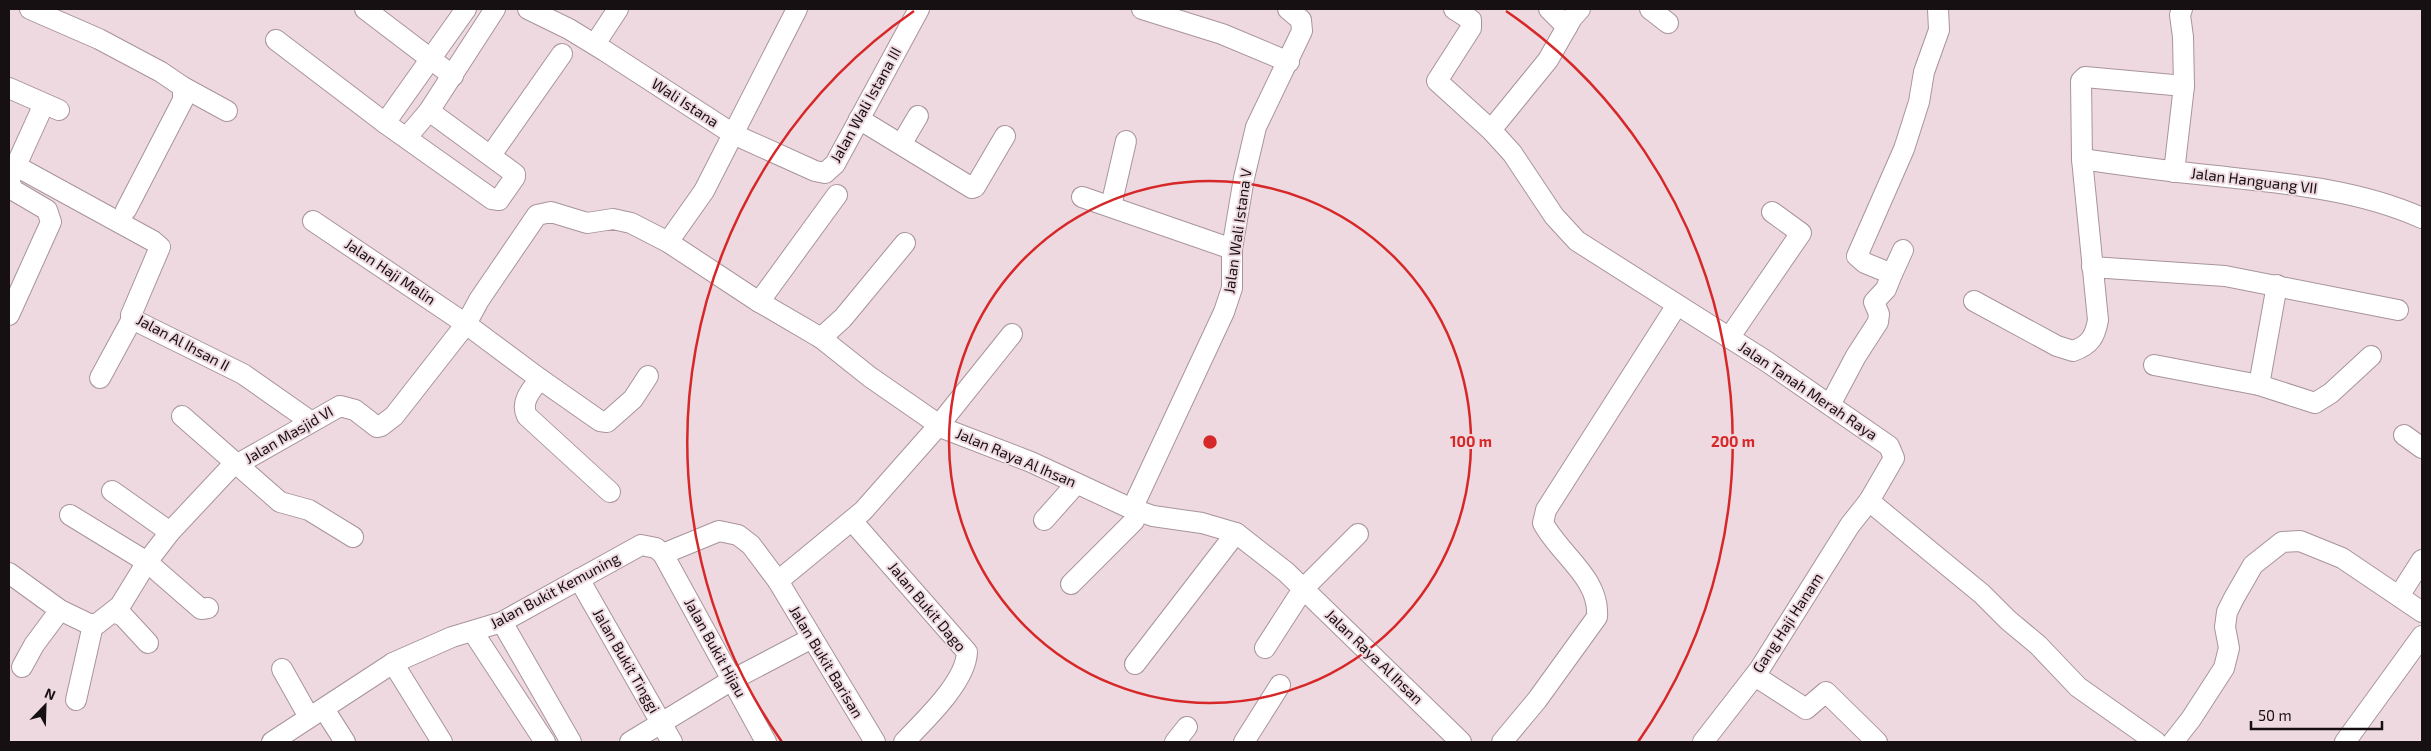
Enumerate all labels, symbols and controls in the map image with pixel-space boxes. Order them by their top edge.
street label: Jalan Wali Istana III [826,44,904,165]
street label: Wali Istana [649,74,722,130]
street label: Jalan Hanguang VII [2190,163,2318,197]
street label: Jalan Wali Istana V [1219,167,1255,295]
street label: Jalan Haji Malin [341,234,439,309]
street label: Jalan Al Ihsan II [134,310,233,374]
street label: Jalan Tanah Merah Raya [1736,337,1881,443]
street label: Jalan Masjid VI [241,402,336,468]
street label: Jalan Raya Al Ihsan [954,424,1079,490]
text: 100 m [1450,432,1492,450]
text: 200 m [1711,432,1755,450]
centre of rings [1201,433,1219,451]
street label: Jalan Bukit Kemuning [487,548,623,632]
street label: Jalan Bukit Dago [885,558,970,655]
street label: Gang Haji Hanam [1748,569,1827,676]
street label: Jalan Bukit Hijau [680,595,751,701]
street label: Jalan Bukit Barisan [786,602,868,721]
street label: Jalan Bukit Tinggi [590,605,664,716]
street label: Jalan Raya Al Ihsan [1322,605,1427,707]
north arrow [20,681,70,731]
text: N [42,684,58,703]
scale bar [2251,698,2382,730]
text: 50 m [2258,706,2292,724]

